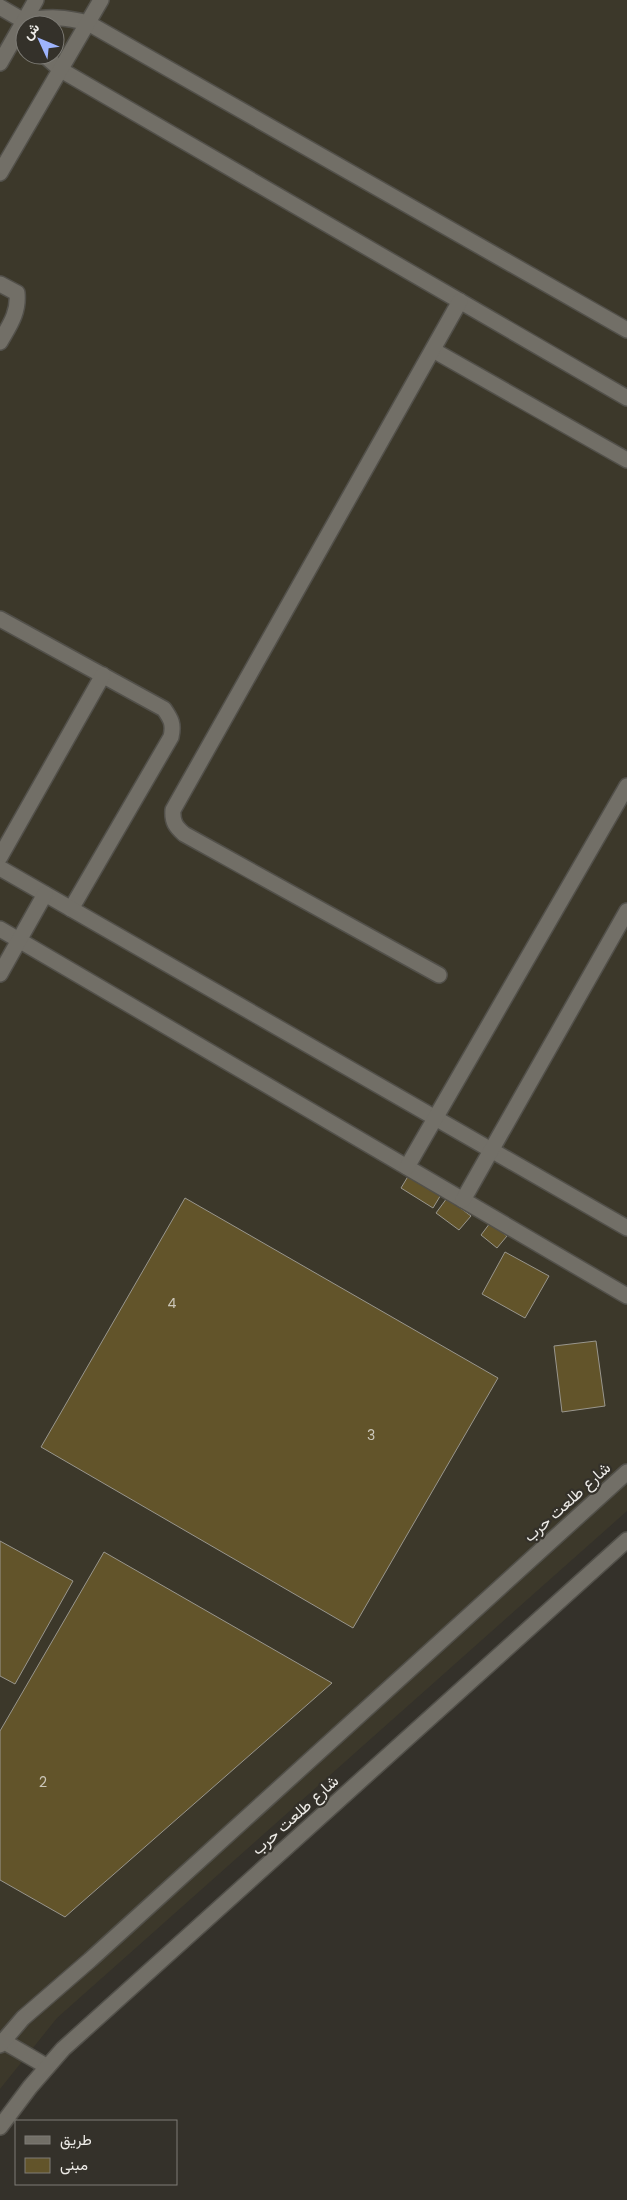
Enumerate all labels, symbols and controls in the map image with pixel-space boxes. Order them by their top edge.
north arrow [15,15,65,65]
text: ش [18,18,44,44]
house number: 4 [168,1293,177,1313]
house number: 3 [367,1425,375,1445]
street label: شارع طلعت حرب [518,1457,616,1547]
street label: شارع طلعت حرب [246,1770,344,1860]
house number: 2 [39,1772,47,1792]
legend [15,2120,178,2185]
text: طريق [60,2129,92,2150]
text: مبنى [60,2154,88,2175]

